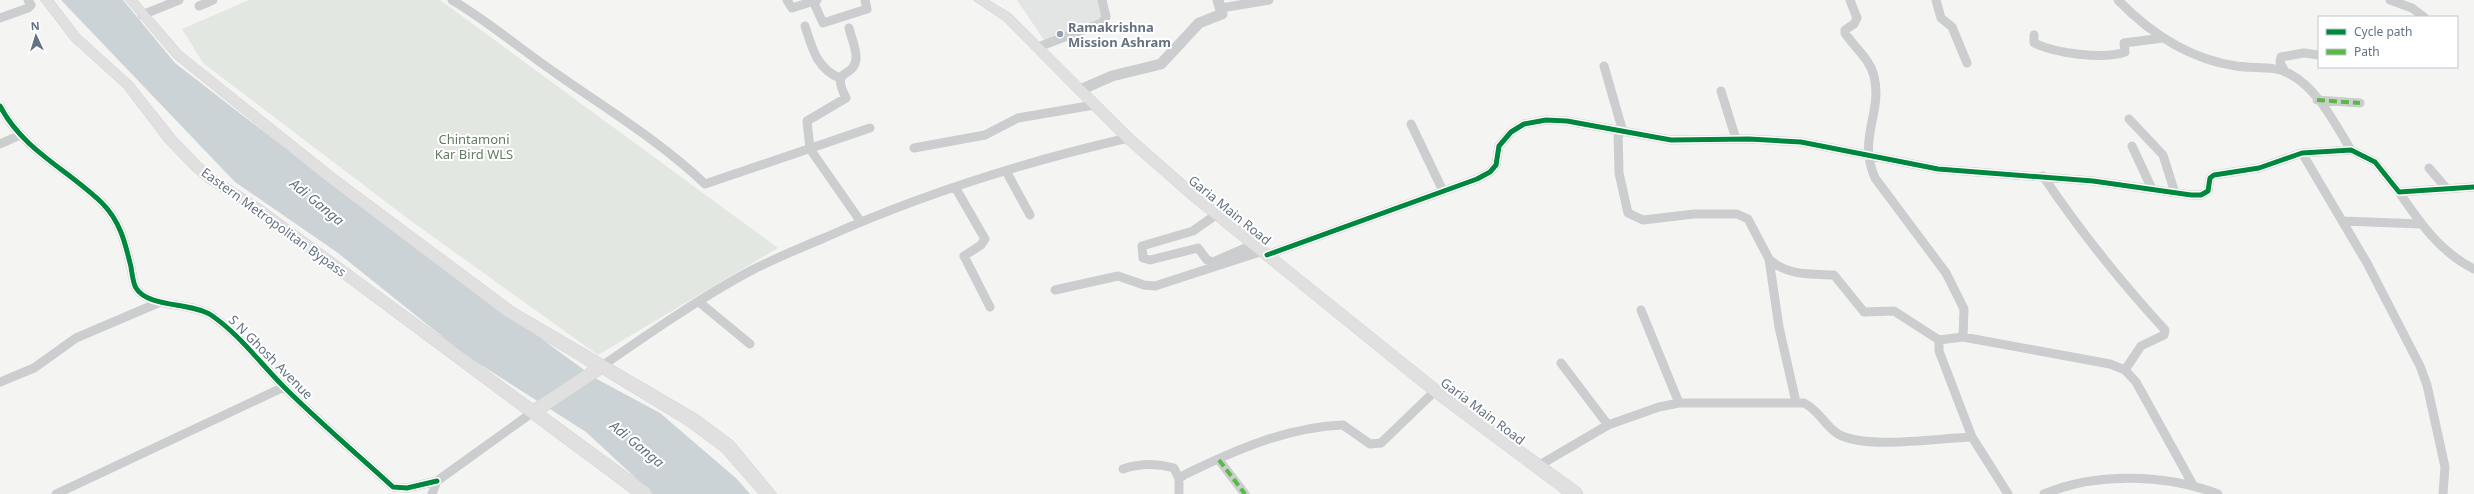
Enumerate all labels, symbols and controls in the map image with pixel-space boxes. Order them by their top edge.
north arrow [16,16,56,56]
legend [2318,16,2458,68]
text: N [30,18,40,33]
place label: Ramakrishna Mission Ashram [1068,18,1171,51]
text: Cycle path [2354,23,2412,40]
marker: Ramakrishna Mission Ashram [1055,29,1065,39]
text: Path [2354,43,2380,60]
park label: Chintamoni Kar Bird WLS [435,130,513,163]
street label: Eastern Metropolitan Bypass [198,163,350,281]
street label: Garia Main Road [1185,171,1275,249]
water label: Adi Ganga [285,173,349,229]
street label: S N Ghosh Avenue [225,311,317,403]
street label: Garia Main Road [1437,373,1529,449]
water label: Adi Ganga [605,415,669,471]

